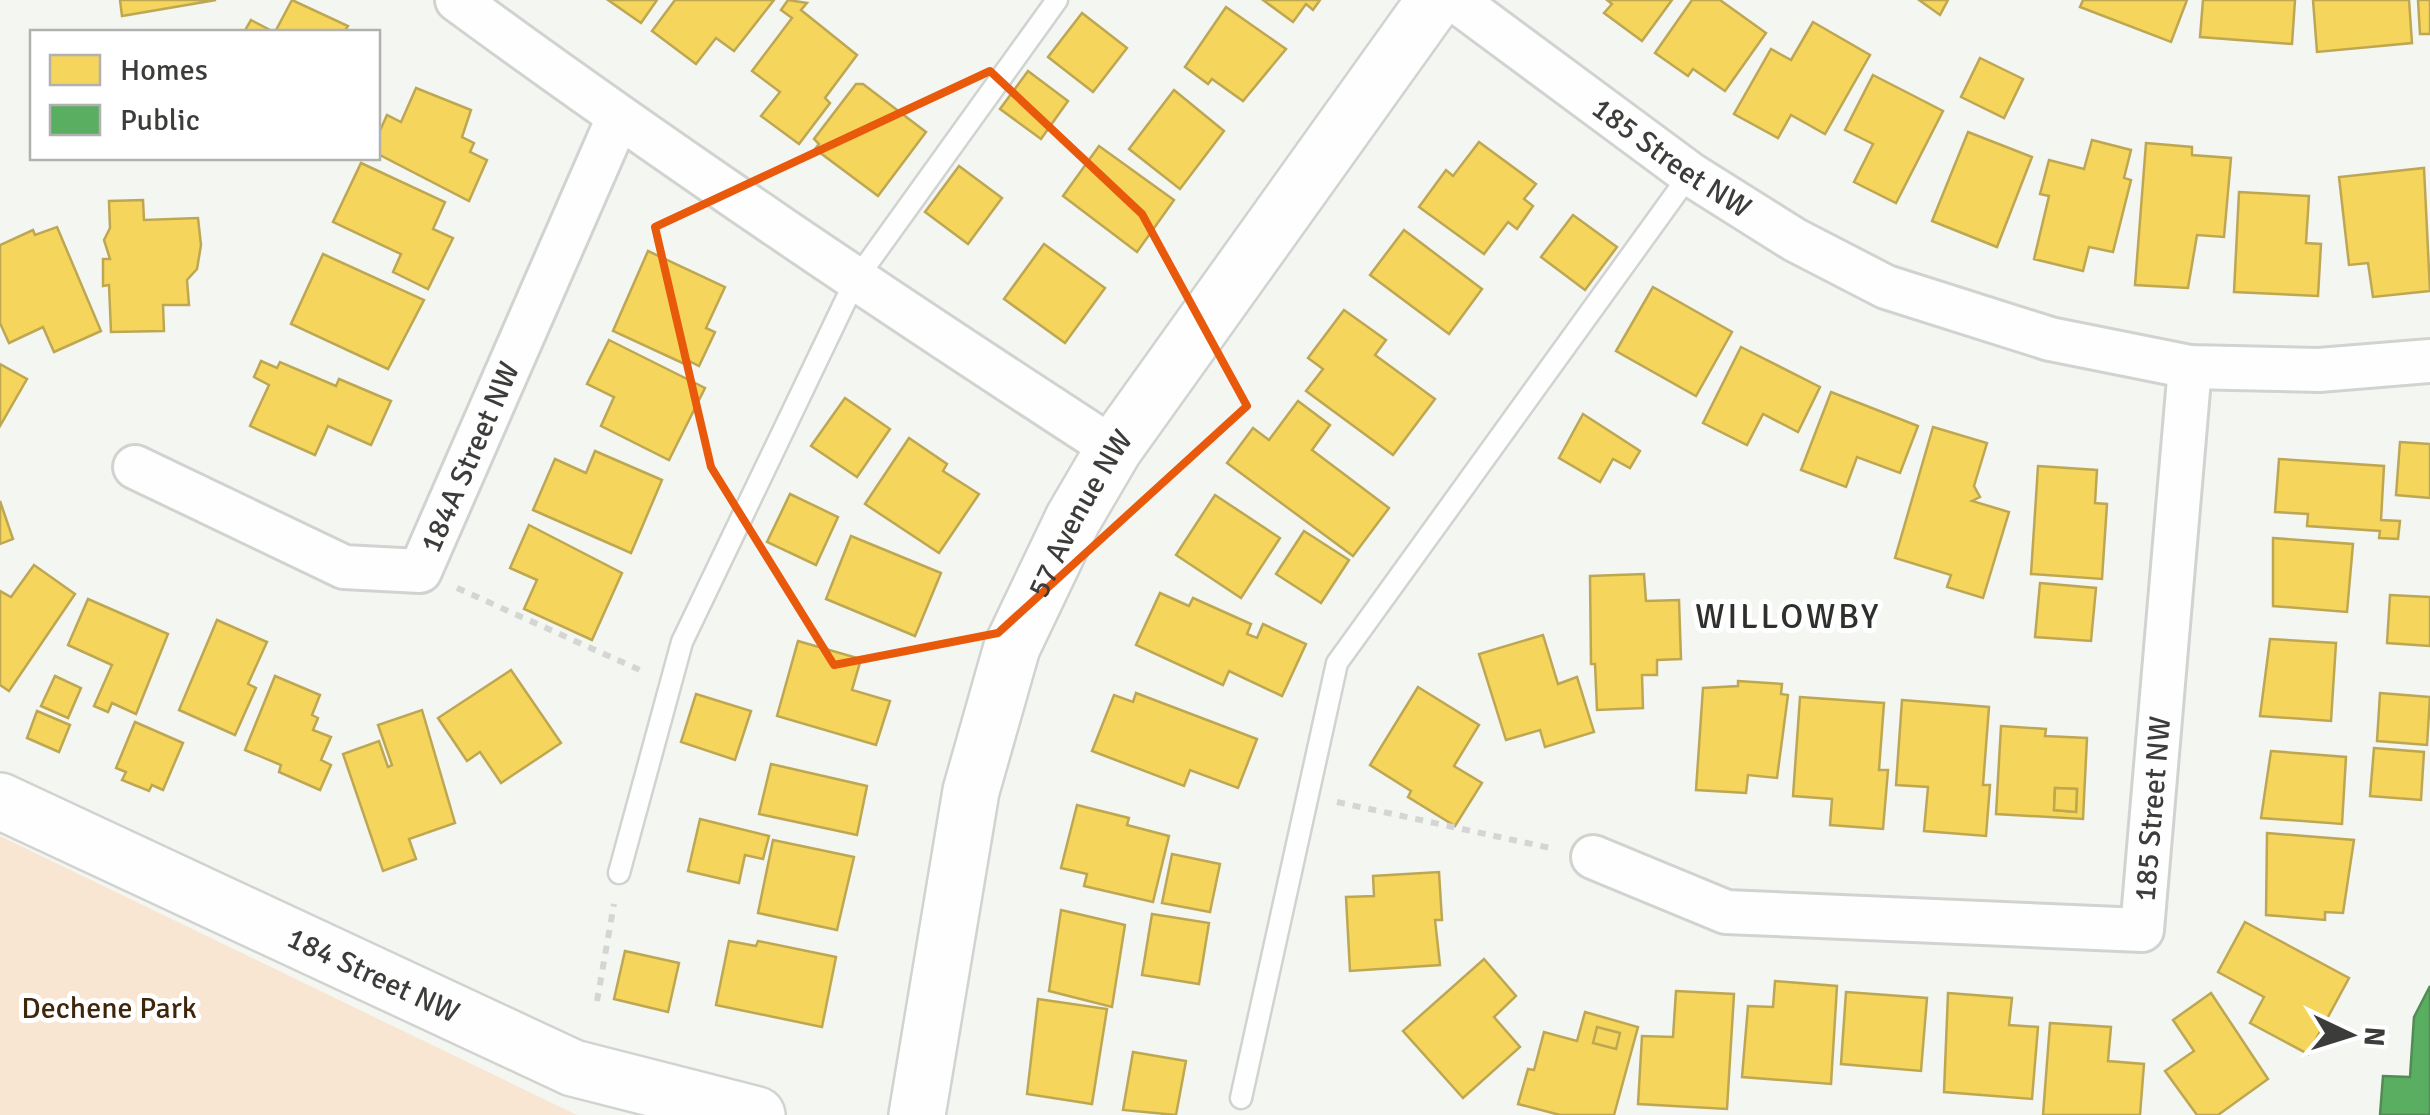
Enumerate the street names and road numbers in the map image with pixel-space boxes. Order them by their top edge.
street label: 185 Street NW [1584,90,1758,227]
street label: 184A Street NW [412,356,528,558]
street label: 57 Avenue NW [1020,423,1141,604]
street label: 185 Street NW [2127,715,2179,903]
street label: 184 Street NW [281,919,465,1032]

